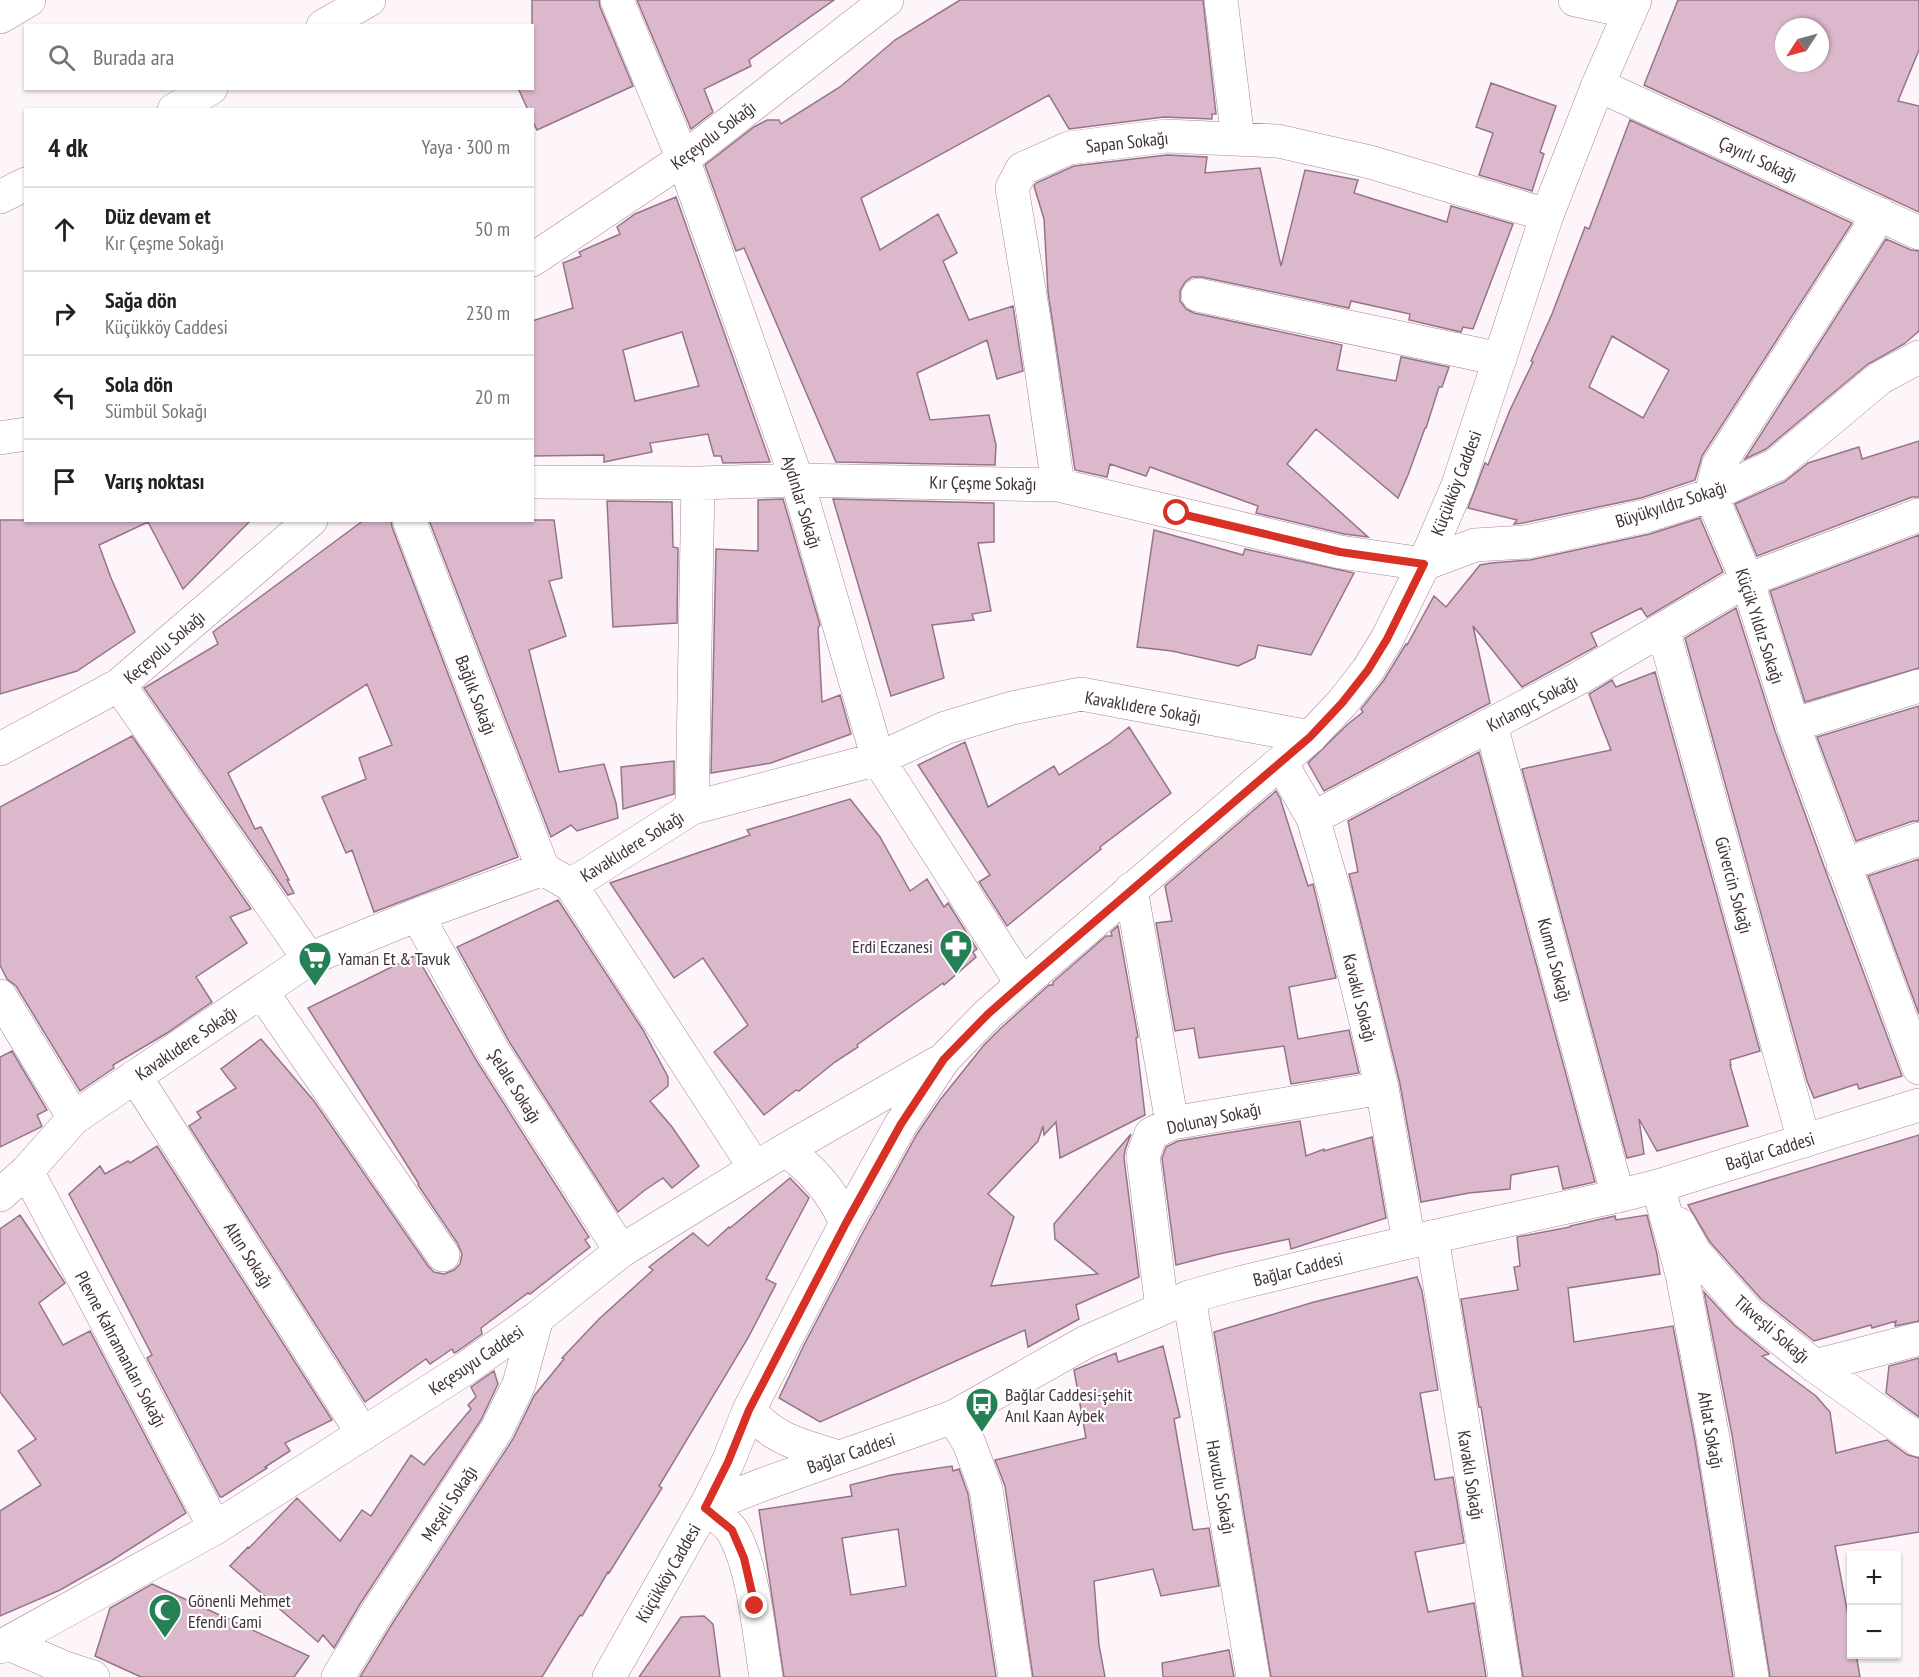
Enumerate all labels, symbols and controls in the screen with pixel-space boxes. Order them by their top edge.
north arrow [1775,18,1829,72]
search box [24,24,534,90]
icon: search [45,41,78,74]
text: Burada ara [93,43,174,71]
street label: Keçeyolu Sokağı [666,96,760,174]
street label: Sapan Sokağı [1085,126,1169,158]
text: 4 dk [48,131,88,164]
street label: Çayırlı Sokağı [1715,131,1801,187]
text: Yaya · 300 m [422,134,510,160]
text: Düz devam et [105,202,211,230]
icon: ahead [48,213,81,246]
text: 50 m [475,216,510,242]
text: Kır Çeşme Sokağı [105,230,224,256]
text: Sağa dön [105,286,177,314]
icon: right [48,297,81,330]
text: 230 m [466,300,510,326]
text: Küçükköy Caddesi [105,314,228,340]
text: Sola dön [105,370,173,398]
icon: left [48,381,81,414]
text: 20 m [475,384,510,410]
text: Sümbül Sokağı [105,398,207,424]
street label: Küçükköy Caddesi [1425,427,1487,539]
street label: Aydınlar Sokağı [777,453,827,551]
icon: arrive [48,465,81,498]
text: Varış noktası [105,467,205,495]
street label: Kır Çeşme Sokağı [929,471,1037,495]
street label: Büyükyıldız Sokağı [1612,475,1730,533]
route start [1163,499,1189,525]
street label: Küçük Yıldız Sokağı [1731,565,1789,687]
street label: Keçeyolu Sokağı [119,605,209,689]
street label: Bağlık Sokağı [450,652,502,738]
street label: Kırlangıç Sokağı [1482,669,1582,737]
street label: Kavaklıdere Sokağı [1083,685,1203,729]
street label: Kavaklıdere Sokağı [576,805,688,887]
street label: Güvercin Sokağı [1710,834,1758,936]
street label: Kumru Sokağı [1533,916,1577,1004]
pharmacy icon: Erdi Eczanesi [938,928,974,975]
place label: Erdi Eczanesi [852,935,933,958]
supermarket icon: Yaman Et & Tavuk [297,940,333,987]
place label: Yaman Et & Tavuk [338,947,450,970]
street label: Kavaklı Sokağı [1338,951,1382,1045]
street label: Kavaklıdere Sokağı [131,1001,241,1085]
street label: Şelale Sokağı [483,1045,547,1127]
street label: Dolunay Sokağı [1165,1097,1263,1139]
street label: Bağlar Caddesi [1723,1127,1817,1175]
street label: Altın Sokağı [219,1217,279,1293]
street label: Bağlar Caddesi [1251,1247,1345,1291]
street label: Plevne Kahramanları Sokağı [70,1267,172,1431]
street label: Tikveşli Sokağı [1729,1290,1815,1368]
street label: Keçesuyu Caddesi [424,1320,528,1400]
place label: Bağlar Caddesi-şehit Anıl Kaan Aybek [1005,1383,1132,1427]
bus stop icon: Bağlar Caddesi-şehit Anıl Kaan Aybek [964,1386,1000,1433]
street label: Ahlat Sokağı [1693,1390,1729,1470]
street label: Bağlar Caddesi [804,1427,898,1479]
street label: Kavaklı Sokağı [1453,1429,1489,1521]
street label: Havuzlu Sokağı [1201,1438,1241,1536]
street label: Meşeli Sokağı [416,1461,482,1545]
street label: Küçükköy Caddesi [630,1519,706,1627]
map controls [1847,1551,1901,1659]
button: + [1847,1551,1901,1605]
place label: Gönenli Mehmet Efendi Cami [188,1589,291,1633]
mosque icon: Gönenli Mehmet Efendi Cami [147,1592,183,1639]
route end [741,1592,767,1618]
button: − [1847,1605,1901,1659]

